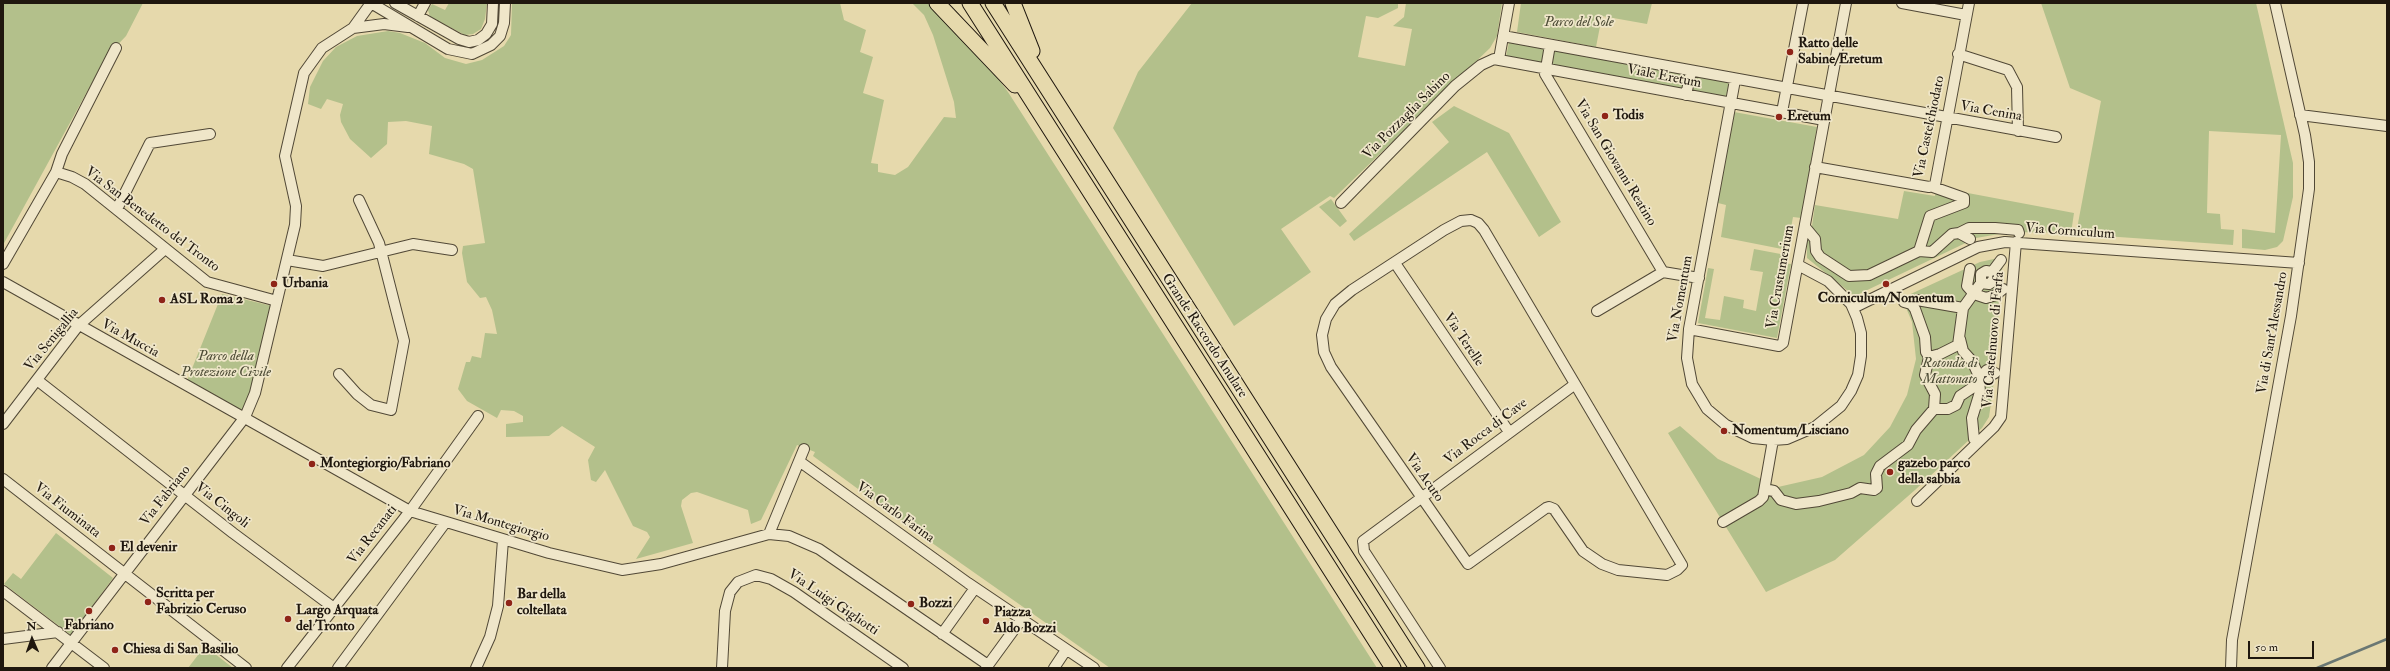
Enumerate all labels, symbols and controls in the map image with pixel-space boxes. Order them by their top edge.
park label: Parco del Sole [1544,15,1614,31]
place label: Ratto delle Sabine/Eretum [1798,36,1883,68]
marker: Ratto delle Sabine/Eretum [1785,47,1795,57]
street label: Viale Eretum [1625,62,1703,92]
street label: Via Pozzaglia Sabino [1360,69,1454,163]
street label: Via Castelchiodato [1911,74,1949,180]
street label: Via San Giovanni Reatino [1571,97,1659,229]
street label: Via Cenina [1959,98,2023,126]
place label: Todis [1613,108,1644,124]
place label: Eretum [1787,109,1831,125]
marker: Todis [1600,111,1610,121]
marker: Eretum [1774,112,1784,122]
street label: Via San Benedetto del Tronto [81,164,223,276]
street label: Via Corniculum [2025,220,2115,244]
street label: Via Crustumerium [1764,224,1798,330]
street label: Via Nomentum [1665,254,1697,344]
street label: Grande Raccordo Anulare [1158,271,1250,401]
street label: Via Castelnuovo di Farfa [1980,271,2008,409]
street label: Via di Sant'Alessandro [2254,271,2292,395]
place label: Urbania [282,276,328,292]
marker: Urbania [269,279,279,289]
marker: Corniculum/Nomentum [1881,279,1891,289]
place label: Corniculum/Nomentum [1818,291,1954,307]
place label: ASL Roma 2 [170,292,243,308]
marker: ASL Roma 2 [157,295,167,305]
street label: Via Senigallia [22,305,82,375]
street label: Via Terelle [1439,310,1487,370]
street label: Via Muccia [98,316,162,362]
park label: Parco della Protezione Civile [181,349,271,382]
park label: Rotonda di Mattonato [1922,356,1978,388]
street label: Via Rocca di Cave [1441,395,1531,469]
place label: Nomentum/Lisciano [1732,423,1849,439]
marker: Nomentum/Lisciano [1719,426,1729,436]
street label: Via Acuto [1401,451,1447,505]
place label: Montegiorgio/Fabriano [320,456,450,472]
place label: gazebo parco della sabbia [1898,456,1970,488]
marker: Montegiorgio/Fabriano [307,459,317,469]
street label: Via Fabriano [137,463,195,529]
marker: gazebo parco della sabbia [1885,467,1895,477]
street label: Via Carlo Farina [853,479,937,547]
street label: Via Fiuminata [30,480,104,542]
street label: Via Cingoli [192,480,252,532]
street label: Via Recanati [345,502,401,568]
street label: Via Montegiorgio [451,502,551,546]
place label: El devenir [120,540,177,556]
marker: El devenir [107,543,117,553]
street label: Via Luigi Gigliotti [784,566,882,640]
place label: Scritta per Fabrizio Ceruso [156,586,246,618]
place label: Bar della coltellata [517,587,566,620]
place label: Bozzi [919,596,952,612]
marker: Scritta per Fabrizio Ceruso [143,597,153,607]
marker: Bar della coltellata [504,598,514,608]
marker: Bozzi [906,599,916,609]
place label: Largo Arquata del Tronto [296,603,378,636]
place label: Piazza Aldo Bozzi [994,605,1056,638]
marker: Fabriano [84,606,94,616]
marker: Largo Arquata del Tronto [283,614,293,624]
marker: Piazza Aldo Bozzi [981,616,991,626]
place label: Fabriano [64,618,114,634]
north arrow [12,619,52,659]
text: N [26,620,37,633]
scale bar [2250,633,2316,659]
text: 50 m [2255,640,2278,655]
place label: Chiesa di San Basilio [123,642,238,658]
marker: Chiesa di San Basilio [110,645,120,655]

